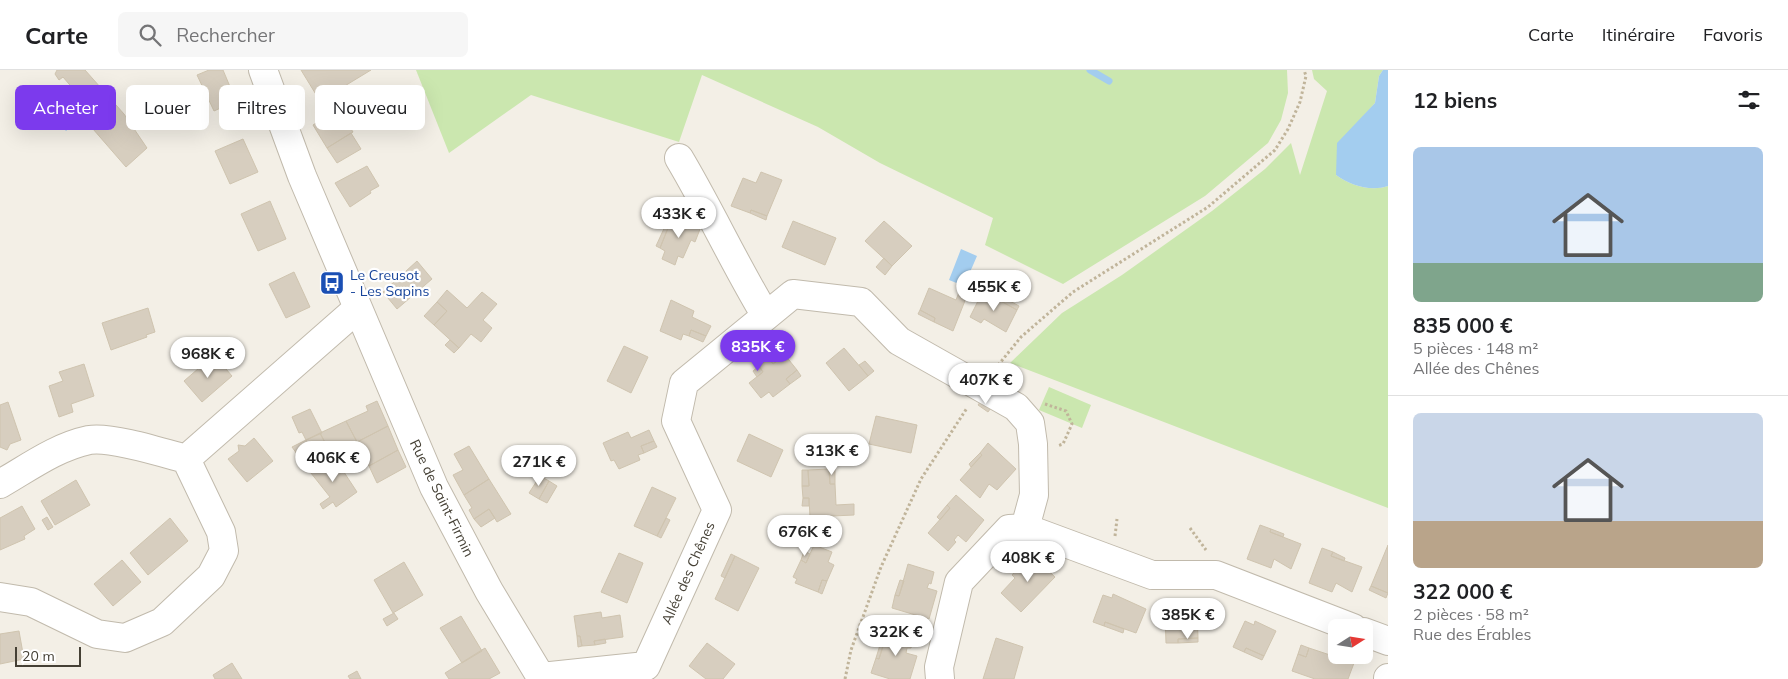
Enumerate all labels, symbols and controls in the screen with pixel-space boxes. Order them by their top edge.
search box [118,12,468,57]
text: Carte [25,20,88,50]
icon: search [136,21,164,49]
text: Rechercher [176,23,275,47]
text: Carte [1528,23,1574,46]
text: Itinéraire [1602,23,1675,46]
text: Favoris [1703,23,1763,46]
chip: Acheter [15,85,116,130]
chip: Louer [126,85,209,130]
chip: Filtres [219,85,305,130]
chip: Nouveau [315,85,425,130]
icon: filters [1735,86,1763,114]
text: 12 biens [1413,87,1497,113]
icon: home [1543,180,1633,270]
pin: 433K € [638,196,720,239]
text: 433K € [652,203,706,223]
place label: Le Creusot - Les Sapins [350,266,429,300]
bus stop icon: Le Creusot - Les Sapins [319,270,345,296]
pin: 455K € [953,270,1035,312]
text: 455K € [967,276,1021,296]
text: 835 000 € [1413,312,1513,338]
pin: 835K € [717,330,799,372]
pin: 968K € [167,336,249,379]
text: 835K € [731,336,785,356]
text: 5 pièces · 148 m² [1413,338,1538,358]
text: 968K € [181,343,235,363]
text: Allée des Chênes [1413,358,1539,378]
pin: 407K € [945,362,1027,405]
text: 407K € [959,369,1013,389]
pin: 313K € [791,434,873,476]
street label: Rue de Saint-Firmin [406,436,478,560]
pin: 406K € [292,440,374,483]
text: 313K € [805,440,859,460]
pin: 271K € [498,444,580,487]
icon: home [1543,445,1633,535]
text: 406K € [306,447,360,467]
text: 271K € [512,451,566,471]
pin: 676K € [764,514,846,557]
street label: Allée des Chênes [657,519,719,627]
text: 676K € [778,521,832,541]
pin: 408K € [987,540,1069,583]
text: 408K € [1001,547,1055,567]
text: 322 000 € [1413,578,1513,604]
pin: 385K € [1147,598,1229,640]
text: 385K € [1161,604,1215,624]
text: 2 pièces · 58 m² [1413,604,1529,624]
pin: 322K € [855,614,937,657]
north arrow [1328,619,1372,664]
map controls [1328,619,1373,664]
text: 322K € [869,621,923,641]
text: Rue des Érables [1413,624,1531,644]
scale bar [15,644,81,667]
text: 20 m [22,647,55,665]

